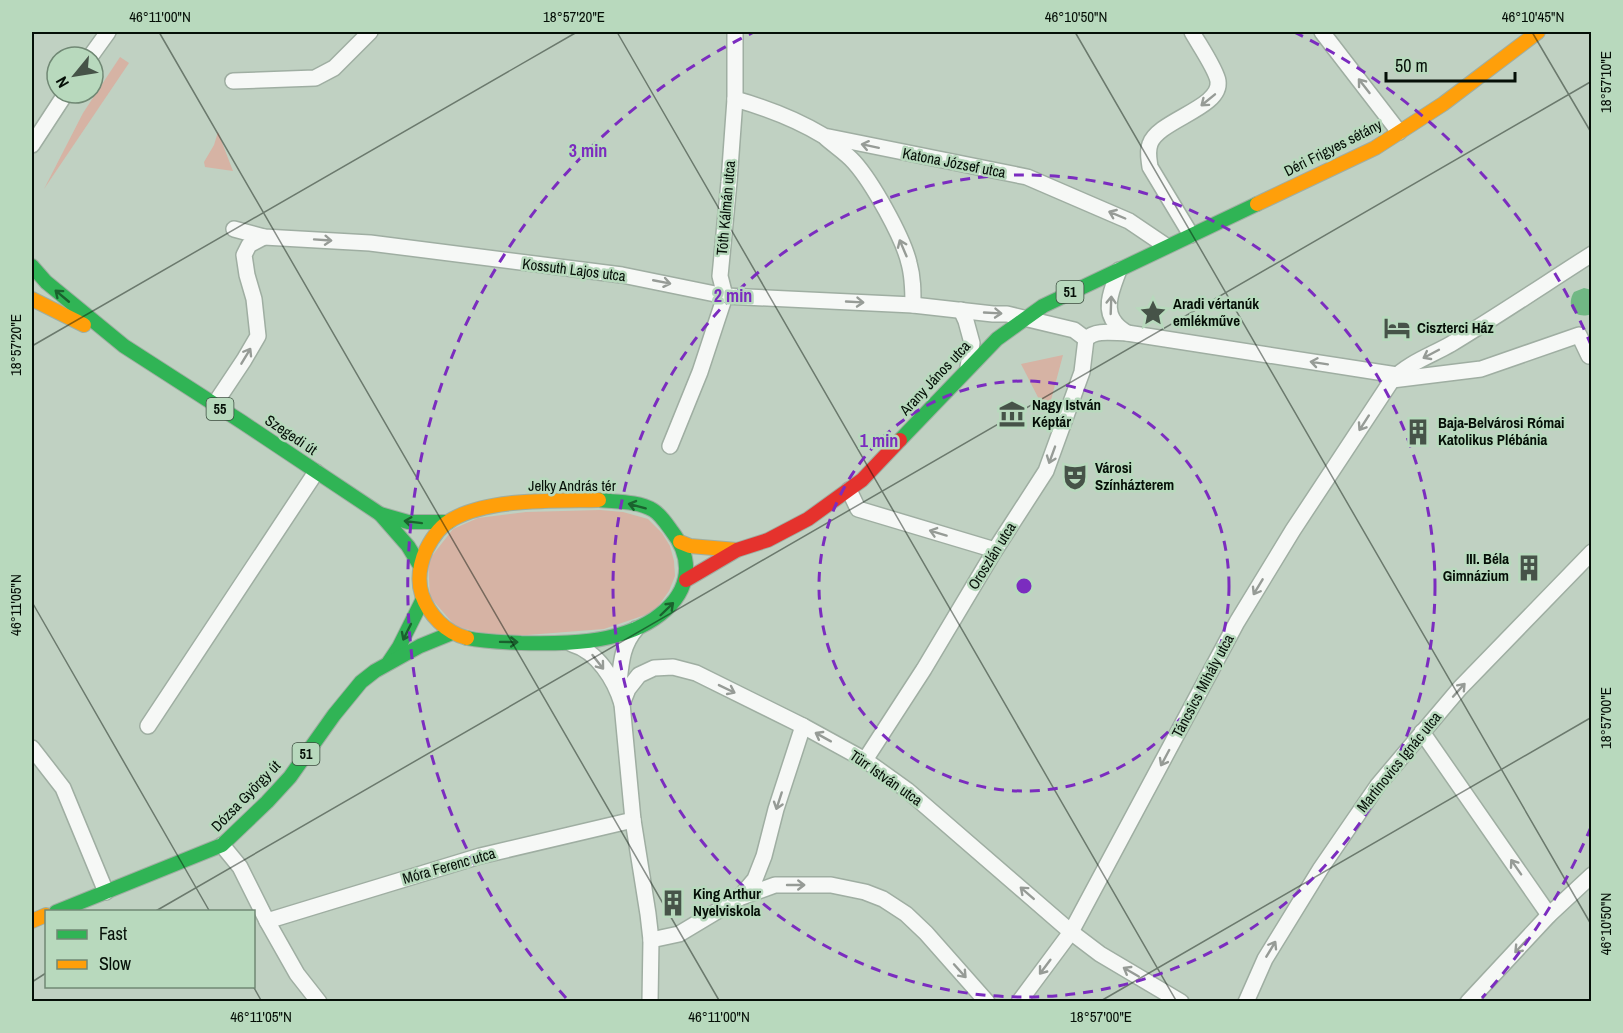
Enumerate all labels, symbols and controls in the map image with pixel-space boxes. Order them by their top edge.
text: 46°11'00"N [129,6,191,27]
text: 18°57'20"E [543,6,605,27]
text: 46°10'50"N [1045,6,1107,27]
text: 46°10'45"N [1502,6,1564,27]
north arrow [45,45,105,105]
scale bar [1386,45,1515,83]
text: 18°57'10"E [1595,51,1616,113]
text: 50 m [1395,53,1428,78]
text: N [50,73,74,92]
one-way arrow [1358,78,1371,94]
one-way arrow [1200,93,1216,106]
street label: Déri Frigyes sétány [1280,113,1386,181]
text: 3 min [569,138,607,163]
one-way arrow [860,140,880,151]
street label: Katona József utca [901,142,1008,183]
street label: Tóth Kálmán utca [711,160,740,256]
one-way arrow [1108,209,1126,220]
one-way arrow [312,235,332,246]
one-way arrow [897,239,908,258]
street label: Kossuth Lajos utca [521,253,627,286]
one-way arrow [652,277,671,288]
road number: 51 [1056,281,1084,303]
text: 2 min [714,283,752,308]
one-way arrow [55,290,71,303]
place label: Aradi vértanúk emlékműve [1173,293,1259,331]
one-way arrow [1105,295,1116,315]
one-way arrow [845,297,865,308]
place icon: Aradi vértanúk emlékműve [1138,298,1168,328]
one-way arrow [982,308,1002,319]
hotel icon: Ciszterci Ház [1382,313,1412,343]
text: 18°57'20"E [5,314,26,376]
place label: Ciszterci Ház [1417,317,1494,338]
street label: Arany János utca [894,336,975,420]
one-way arrow [241,348,253,365]
one-way arrow [1423,349,1441,361]
one-way arrow [1309,357,1329,368]
place label: Nagy István Képtár [1032,394,1101,432]
road number: 55 [206,398,234,420]
museum icon: Nagy István Képtár [997,399,1027,429]
street label: Szegedi út [261,409,322,460]
place label: Baja-Belvárosi Római Katolikus Plébánia [1438,412,1564,450]
one-way arrow [1358,414,1370,431]
building icon: Baja-Belvárosi Római Katolikus Plébánia [1403,417,1433,447]
text: 1 min [860,428,898,453]
one-way arrow [1046,445,1057,464]
place label: Városi Színházterem [1095,457,1174,495]
theatre icon: Városi Színházterem [1060,462,1090,492]
street label: Jelky András tér [528,475,616,496]
one-way arrow [627,499,646,511]
one-way arrow [404,516,424,527]
street label: Oroszlán utca [963,518,1021,593]
one-way arrow [929,527,948,538]
place label: III. Béla Gimnázium [1443,548,1509,586]
building icon: III. Béla Gimnázium [1514,553,1544,583]
text: 46°11'05"N [5,574,26,636]
centre of rings [1014,576,1034,596]
one-way arrow [1252,578,1265,595]
one-way arrow [659,602,674,616]
one-way arrow [400,622,412,640]
street label: Táncsics Mihály utca [1166,630,1239,741]
one-way arrow [499,636,519,648]
one-way arrow [592,654,605,670]
one-way arrow [1452,682,1466,697]
one-way arrow [718,683,736,695]
text: 18°57'00"E [1595,687,1616,749]
street label: Martinovics Ignác utca [1352,707,1446,816]
one-way arrow [815,731,832,743]
road number: 51 [292,743,320,765]
street label: Türr István utca [846,745,927,810]
one-way arrow [1159,749,1171,766]
street label: Dózsa György út [206,755,285,836]
one-way arrow [773,791,784,810]
street label: Móra Ferenc utca [400,842,498,889]
one-way arrow [1510,859,1522,876]
one-way arrow [785,879,805,891]
place label: King Arthur Nyelviskola [693,883,761,921]
one-way arrow [1019,887,1035,900]
building icon: King Arthur Nyelviskola [658,888,688,918]
text: 46°10'50"N [1595,893,1616,955]
legend [45,910,255,988]
text: Fast [99,921,127,946]
one-way arrow [1514,939,1528,954]
one-way arrow [1266,941,1278,958]
text: Slow [99,951,131,976]
one-way arrow [1039,958,1051,974]
one-way arrow [953,963,967,978]
one-way arrow [1123,965,1140,977]
text: 46°11'05"N [230,1006,292,1027]
text: 46°11'00"N [688,1006,750,1027]
text: 18°57'00"E [1070,1006,1132,1027]

